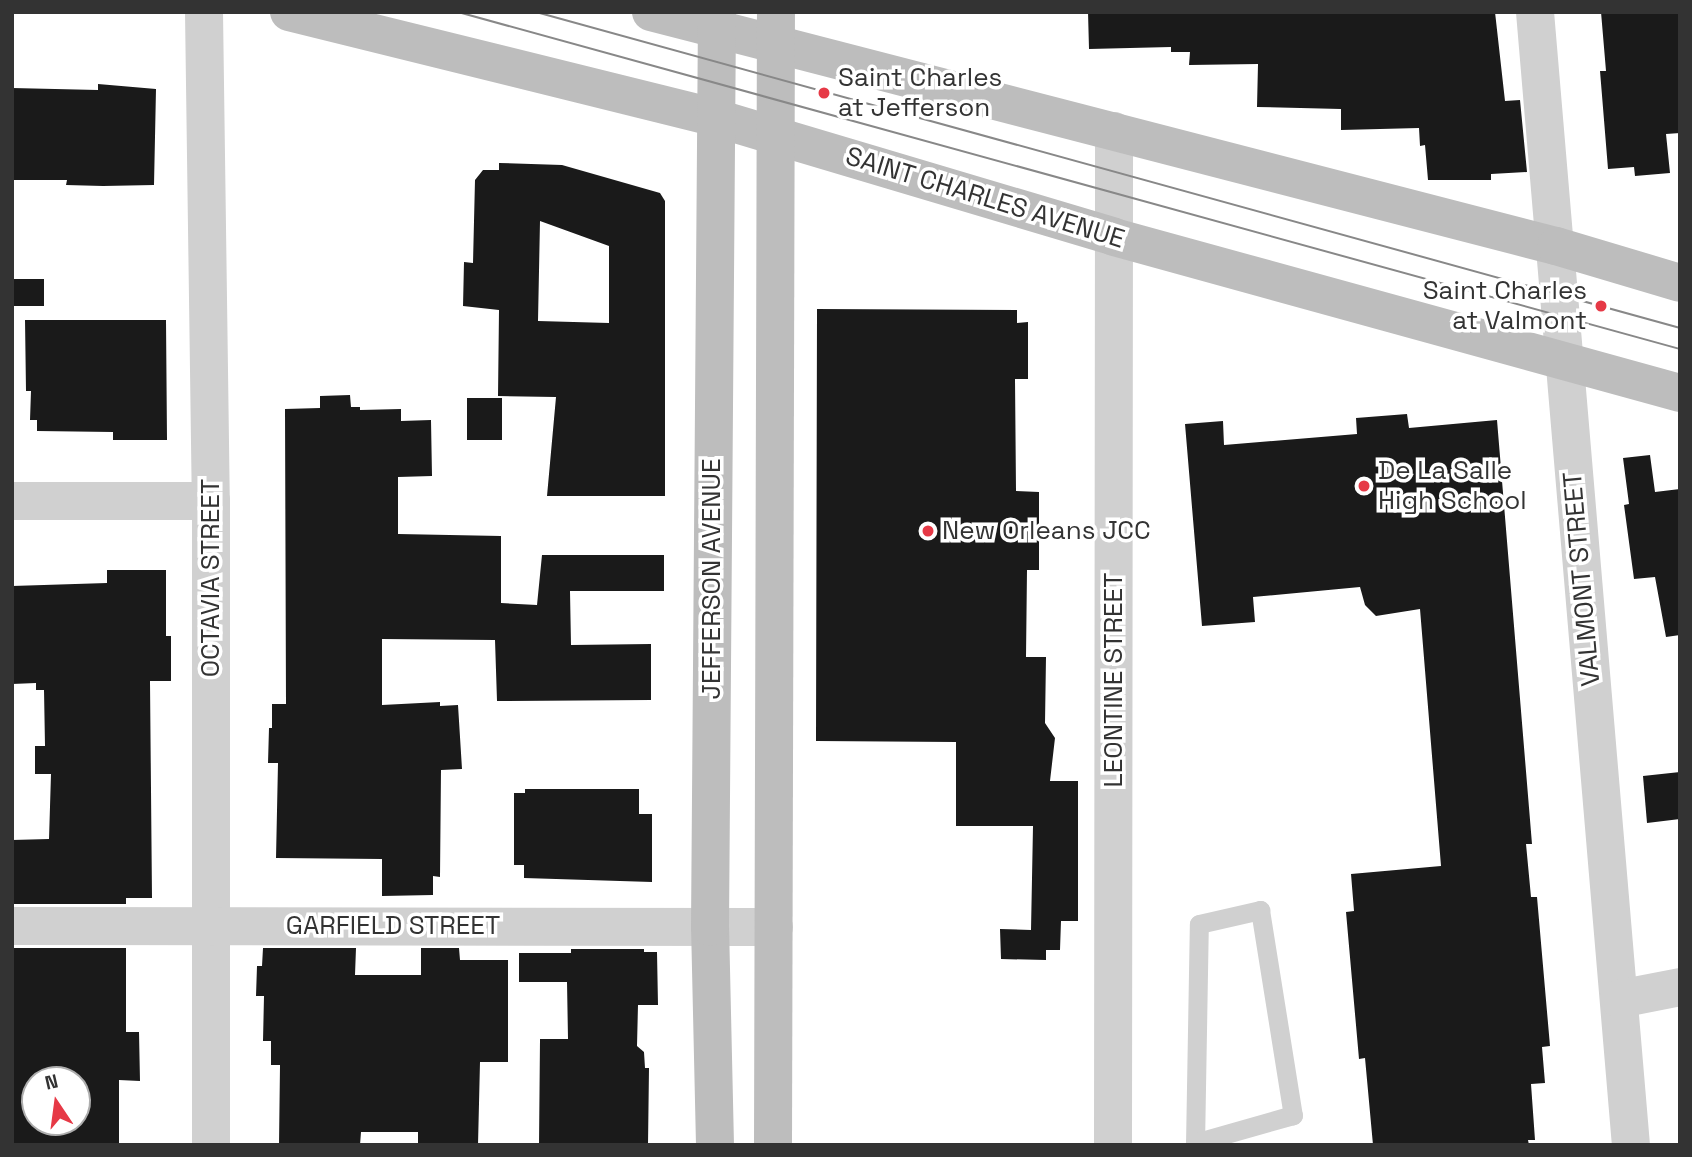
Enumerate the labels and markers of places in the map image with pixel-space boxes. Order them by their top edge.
place label: Saint Charles at Jefferson [838,62,1002,124]
marker: Saint Charles at Jefferson [816,85,832,101]
place label: Saint Charles at Valmont [1423,275,1587,336]
marker: Saint Charles at Valmont [1593,298,1609,314]
place label: De La Salle High School [1378,455,1527,516]
marker: De La Salle High School [1356,478,1372,494]
place label: New Orleans JCC [942,515,1151,547]
marker: New Orleans JCC [920,523,936,539]

